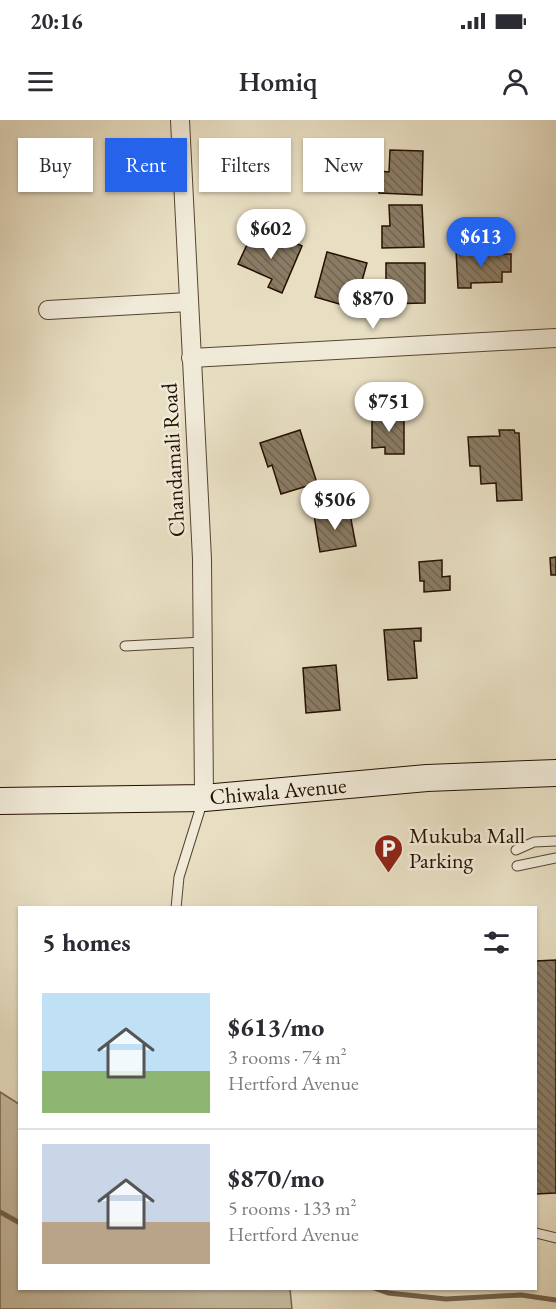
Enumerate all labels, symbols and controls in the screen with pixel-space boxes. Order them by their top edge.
text: 20:16 [30,7,83,36]
text: Homiq [239,64,317,99]
icon: menu [24,65,57,98]
icon: person [499,65,532,98]
chip: Buy [18,138,93,192]
chip: Rent [105,138,187,192]
chip: Filters [199,138,291,192]
chip: New [303,138,384,192]
pin: $602 [235,209,307,260]
text: $602 [251,215,291,241]
pin: $613 [445,217,517,268]
text: $613 [461,223,501,249]
pin: $870 [337,279,409,330]
text: $870 [353,285,393,311]
street label: Chandamali Road [154,381,192,538]
pin: $751 [353,382,425,433]
text: $751 [369,388,409,414]
pin: $506 [299,480,371,531]
text: $506 [315,486,355,512]
street label: Chiwala Avenue [208,771,348,811]
place label: Mukuba Mall Parking [409,821,525,875]
parking icon: Mukuba Mall Parking [372,832,404,874]
text: 5 homes [42,925,131,959]
icon: filters [480,926,513,959]
text: $613/mo [228,1010,324,1044]
icon: home [90,1017,162,1089]
text: 3 rooms · 74 m² [228,1044,347,1070]
text: Hertford Avenue [228,1070,359,1096]
text: $870/mo [228,1161,324,1195]
icon: home [90,1168,162,1240]
text: 5 rooms · 133 m² [228,1195,356,1221]
text: Hertford Avenue [228,1221,359,1247]

